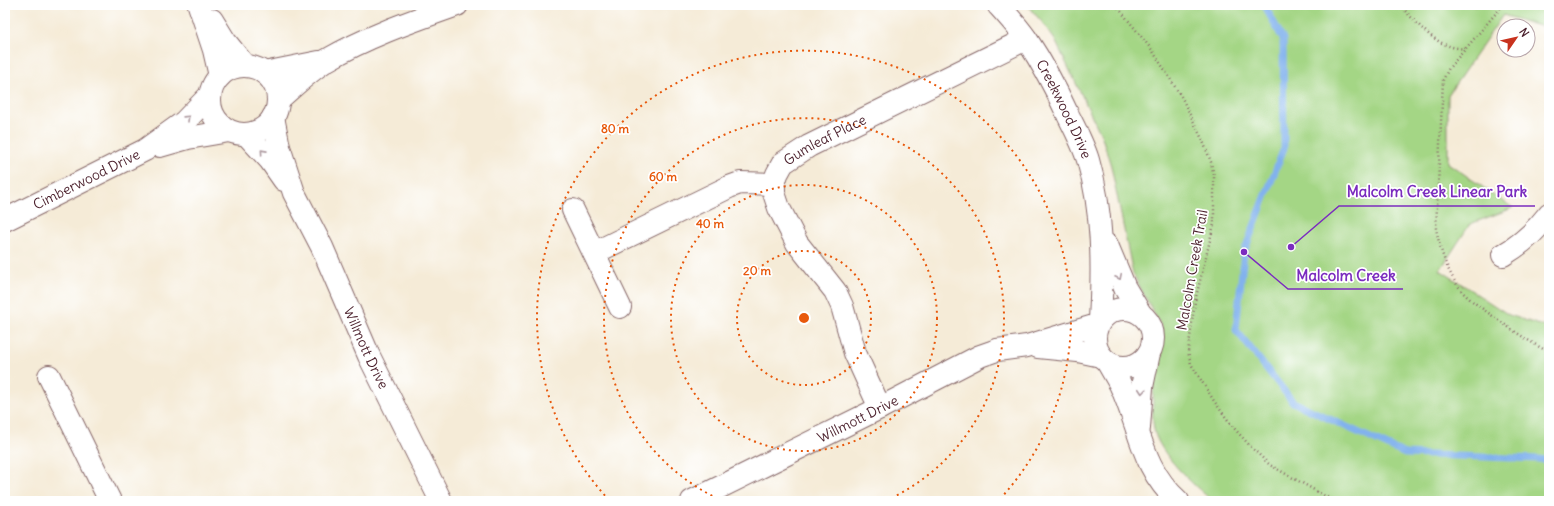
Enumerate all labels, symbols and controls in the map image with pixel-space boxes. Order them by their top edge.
north arrow [1496,18,1536,58]
text: N [1516,25,1532,39]
street label: Creekwood Drive [1032,56,1096,161]
street label: Gumleaf Place [780,110,869,169]
one-way arrow [182,115,190,123]
text: 80 m [601,121,630,136]
street label: Cimberwood Drive [30,145,143,214]
one-way arrow [260,149,267,157]
text: 60 m [649,169,678,184]
callout: Malcolm Creek Linear Park [1339,179,1535,206]
text: Malcolm Creek Linear Park [1347,182,1528,201]
street label: Malcolm Creek Trail [1173,208,1211,332]
text: 40 m [696,216,725,231]
callout: Malcolm Creek [1288,262,1403,289]
text: 20 m [743,263,771,278]
text: Malcolm Creek [1296,266,1396,285]
one-way arrow [1114,272,1122,280]
street label: Willmott Drive [340,304,393,392]
centre of rings [797,311,811,325]
one-way arrow [1137,388,1146,394]
street label: Willmott Drive [814,391,901,447]

